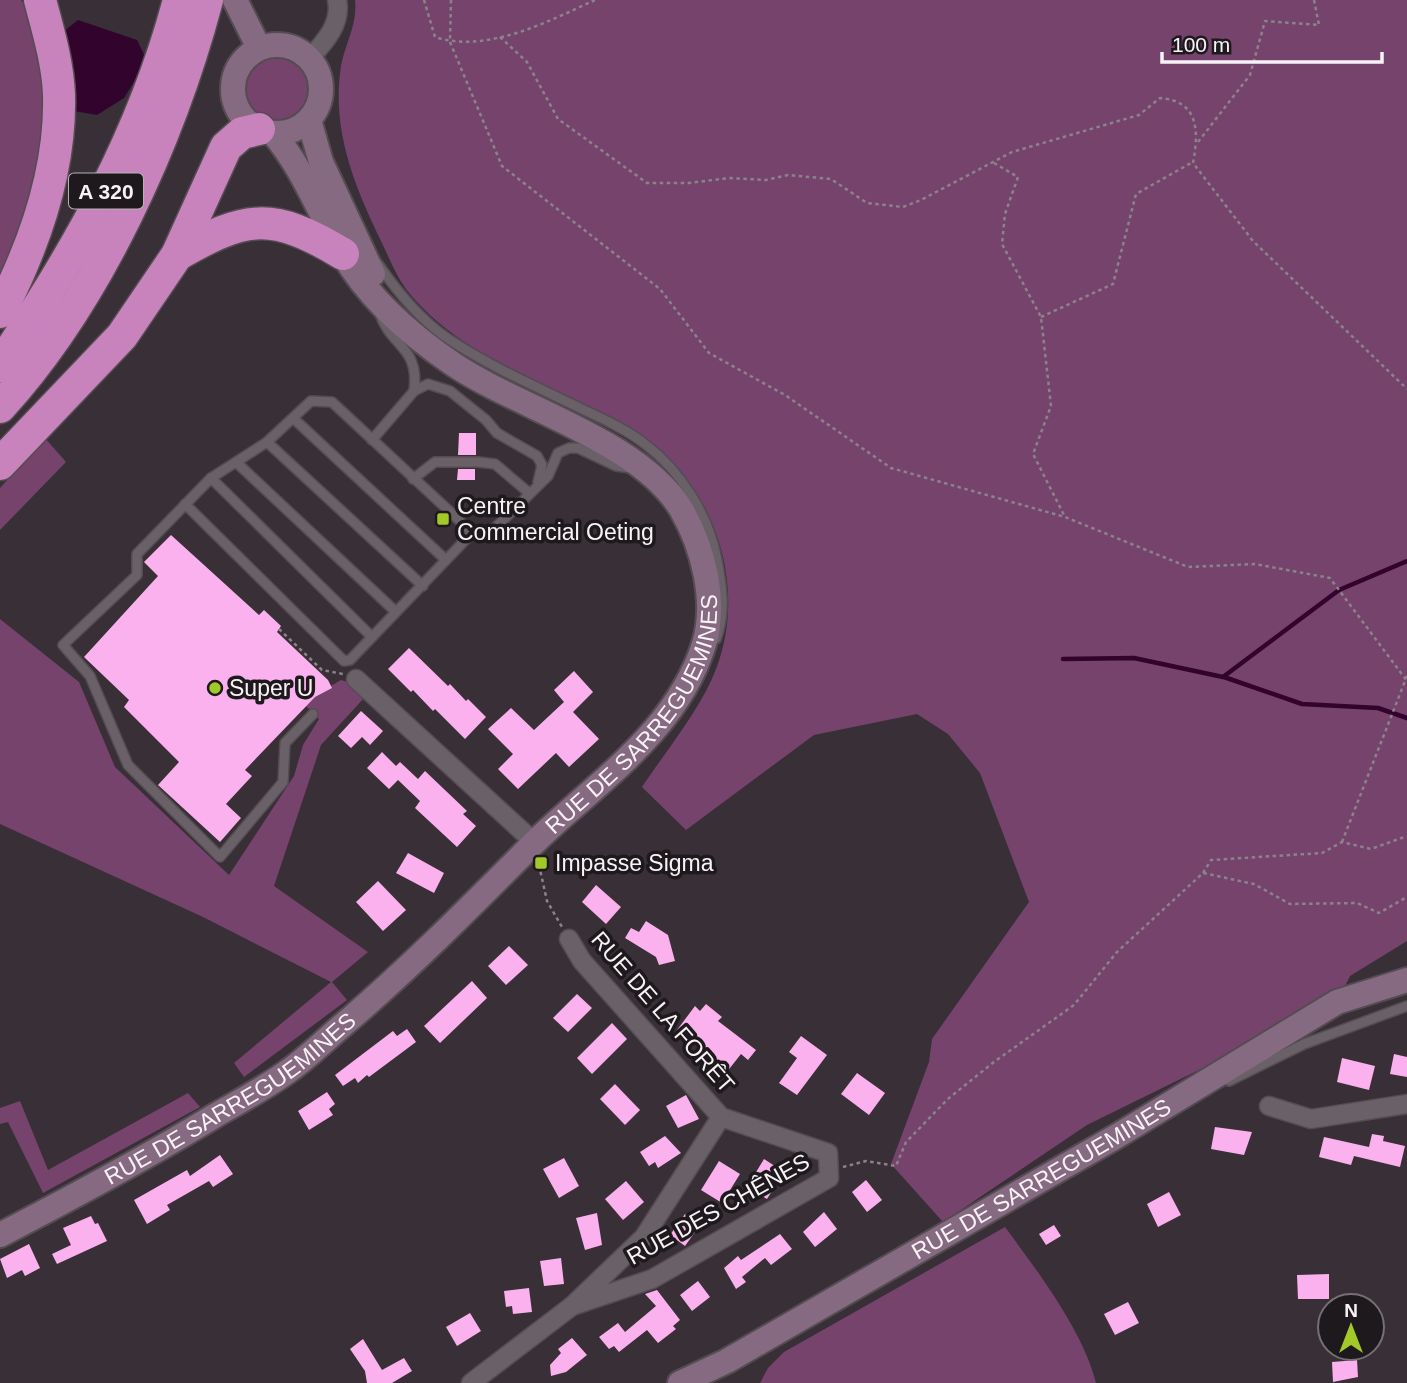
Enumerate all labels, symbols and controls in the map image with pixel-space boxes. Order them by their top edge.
scale bar [1162,21,1382,65]
text: 100 m [1172,33,1230,56]
road number: A 320 [69,174,143,208]
place label: Centre Commercial Oeting [457,493,654,545]
marker: Centre Commercial Oeting [435,511,451,527]
street label: RUE DE SARREGUEMINES [540,594,722,839]
place label: Super U [229,675,313,701]
marker: Super U [207,680,223,696]
place label: Impasse Sigma [555,850,714,876]
marker: Impasse Sigma [533,855,549,871]
street label: RUE DE LA FORÊT [586,926,740,1098]
street label: RUE DE SARREGUEMINES [100,1007,361,1190]
street label: RUE DE SARREGUEMINES [907,1093,1175,1265]
street label: RUE DES CHÊNES [622,1148,814,1270]
north arrow [1316,1292,1386,1362]
text: N [1344,1300,1358,1321]

